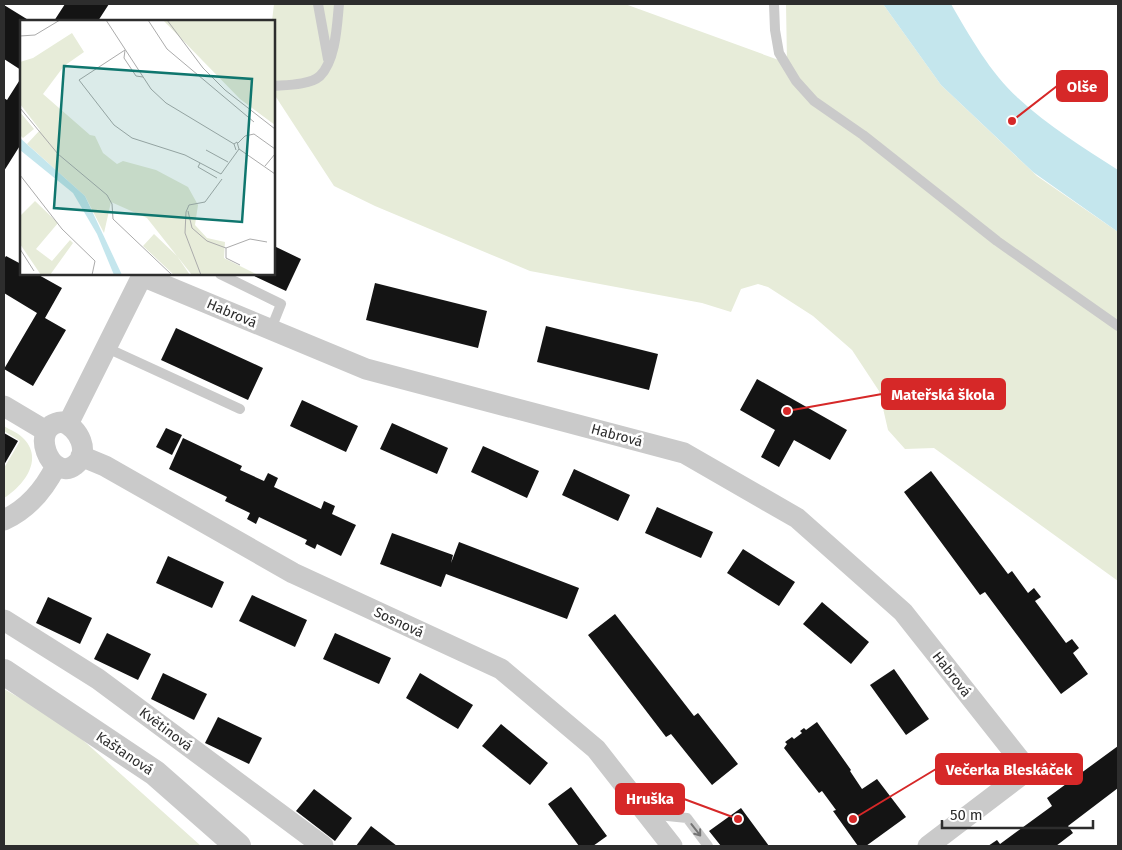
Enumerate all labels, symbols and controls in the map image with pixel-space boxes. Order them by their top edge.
inset map [20,20,275,275]
callout: Olše [1057,71,1107,101]
text: Olše [1067,78,1097,96]
street label: Habrová [204,295,259,332]
callout: Mateřská škola [882,379,1005,409]
text: Mateřská škola [891,386,995,404]
street label: Habrová [589,420,645,451]
street label: Sosnová [371,604,426,641]
street label: Habrová [929,648,975,700]
street label: Květinová [136,704,196,755]
street label: Kaštanová [93,728,157,779]
callout: Večerka Bleskáček [936,754,1082,784]
text: Večerka Bleskáček [945,761,1073,779]
callout: Hruška [616,784,684,814]
text: Hruška [626,790,674,808]
scale bar [942,798,1093,830]
text: 50 m [950,806,983,824]
one-way arrow [691,823,701,837]

